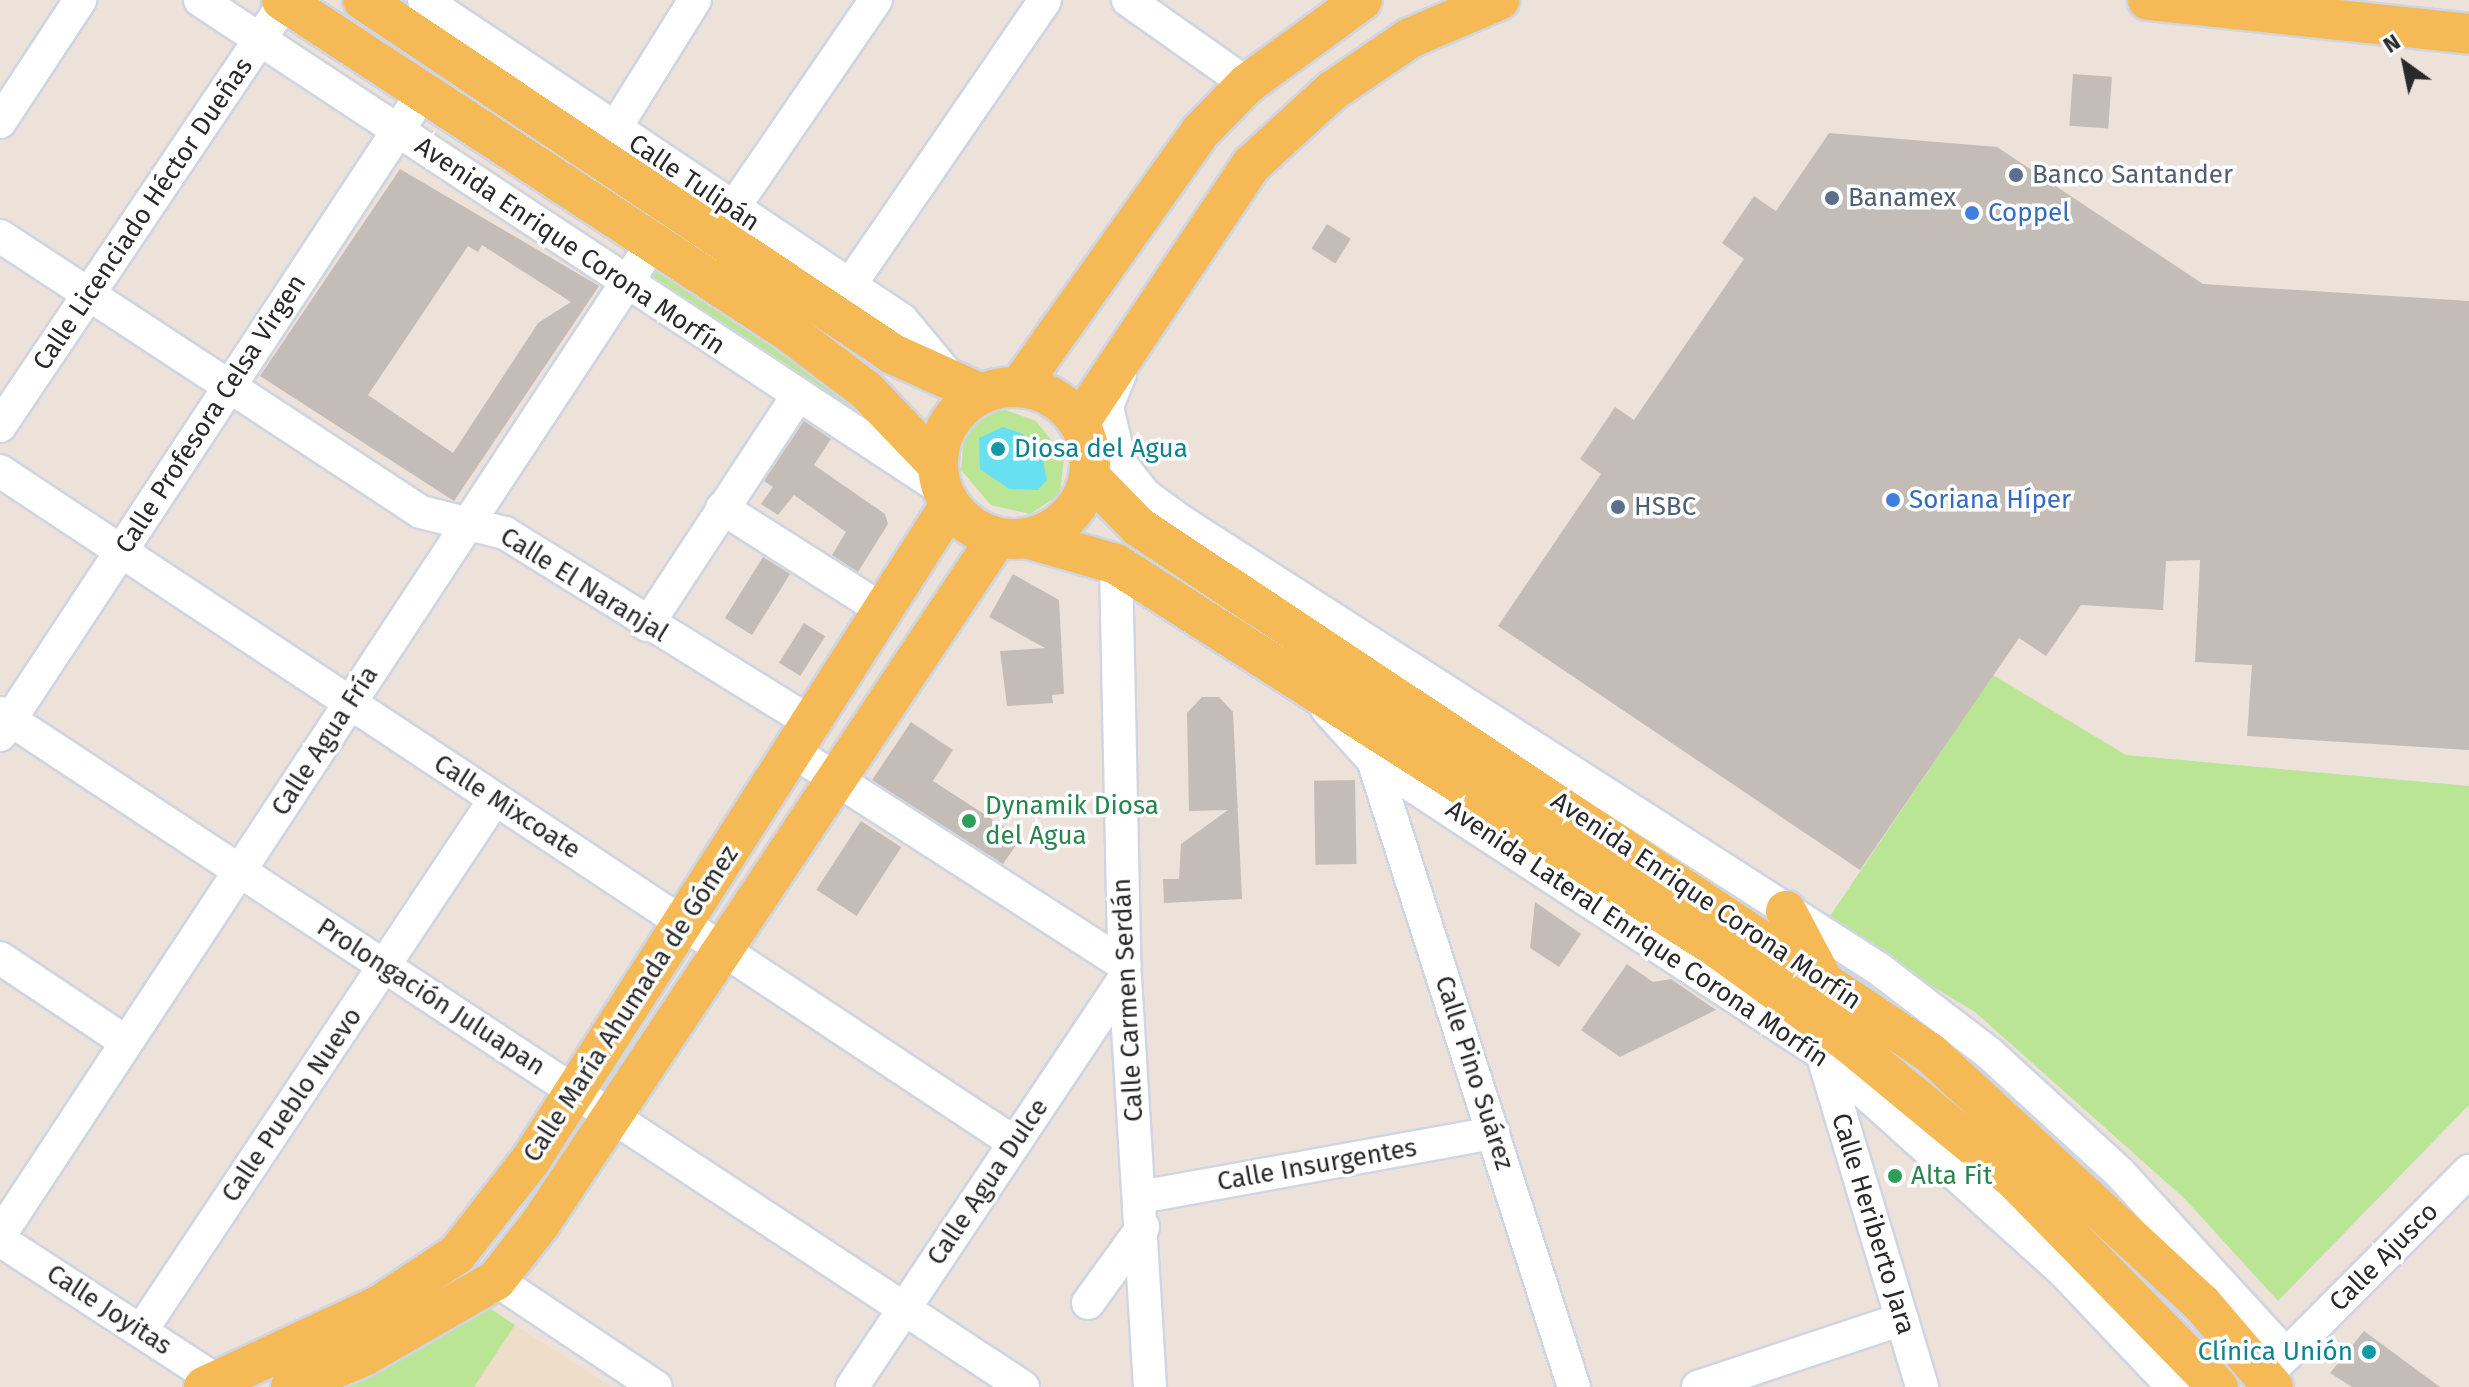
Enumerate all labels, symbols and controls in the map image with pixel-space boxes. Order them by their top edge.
north arrow [2365,24,2445,104]
text: N [2378,28,2405,59]
street label: Calle Licenciado Héctor Dueñas [27,52,259,376]
street label: Calle Tulipán [623,128,765,238]
street label: Avenida Enrique Corona Morfín [409,130,731,362]
place label: Banco Santander [2032,159,2233,191]
marker: Banco Santander [2007,166,2025,184]
place label: Banamex [1848,182,1956,214]
marker: Banamex [1823,189,1841,207]
place label: Coppel [1988,197,2070,229]
marker: Coppel [1963,204,1981,222]
street label: Calle Profesora Celsa Virgen [109,269,313,559]
place label: Diosa del Agua [1014,433,1188,465]
marker: Diosa del Agua [989,440,1007,458]
place label: Soriana Híper [1909,484,2071,516]
place label: HSBC [1634,491,1696,523]
marker: Soriana Híper [1884,491,1902,509]
marker: HSBC [1609,498,1627,516]
street label: Calle El Naranjal [494,521,674,649]
street label: Calle Agua Fría [265,660,385,822]
street label: Calle Mixcoate [428,748,586,866]
street label: Avenida Enrique Corona Morfín [1545,785,1867,1017]
place label: Dynamik Diosa del Agua [985,790,1159,852]
street label: Avenida Lateral Enrique Corona Morfín [1440,794,1834,1074]
marker: Dynamik Diosa del Agua [960,812,978,830]
street label: Calle María Ahumada de Gómez [517,840,745,1168]
street label: Calle Carmen Serdán [1106,877,1150,1123]
street label: Prolongación Juluapan [311,912,551,1082]
street label: Calle Pino Suárez [1428,972,1520,1174]
street label: Calle Pueblo Nuevo [215,1002,369,1208]
street label: Calle Agua Dulce [921,1093,1055,1271]
street label: Calle Heriberto Jara [1825,1110,1921,1338]
street label: Calle Insurgentes [1215,1132,1419,1198]
place label: Alta Fit [1911,1160,1992,1192]
marker: Alta Fit [1886,1167,1904,1185]
street label: Calle Ajusco [2323,1196,2445,1318]
street label: Calle Joyitas [41,1258,177,1362]
place label: Clínica Unión [2198,1336,2353,1368]
marker: Clínica Unión [2360,1343,2378,1361]

